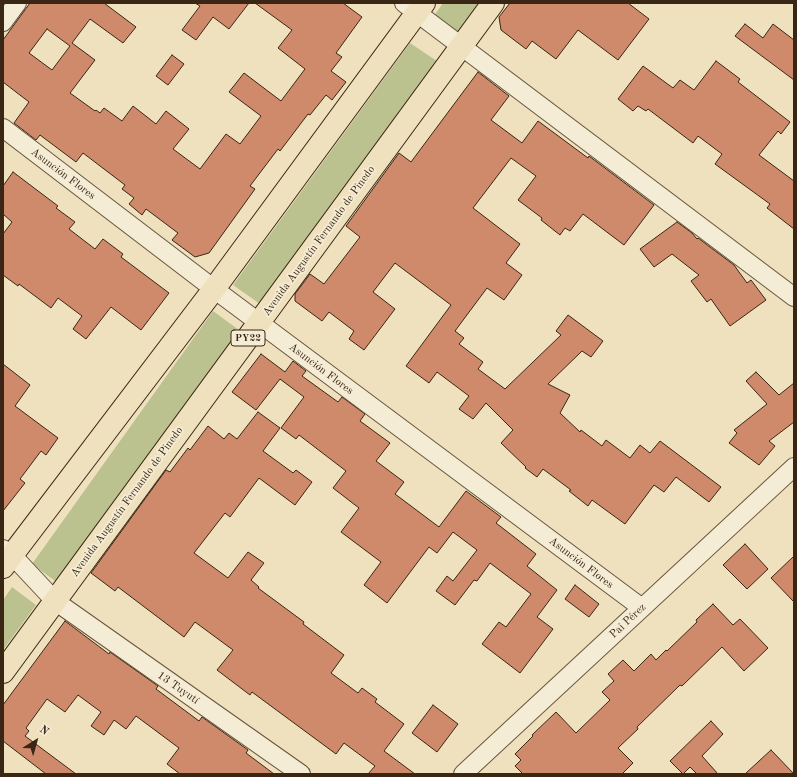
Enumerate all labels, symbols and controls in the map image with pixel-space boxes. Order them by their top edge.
street label: Asunción Flores [28,145,98,203]
street label: Avenida Augustín Fernando de Pinedo [260,163,378,319]
road number: PY22 [231,330,265,346]
street label: Asunción Flores [286,340,356,398]
street label: Avenida Augustín Fernando de Pinedo [68,424,186,580]
street label: Asunción Flores [546,534,616,592]
street label: Pai Pérez [607,601,649,641]
street label: 13 Tuyutí [155,669,201,707]
north arrow [16,721,56,761]
text: N [37,724,50,738]

